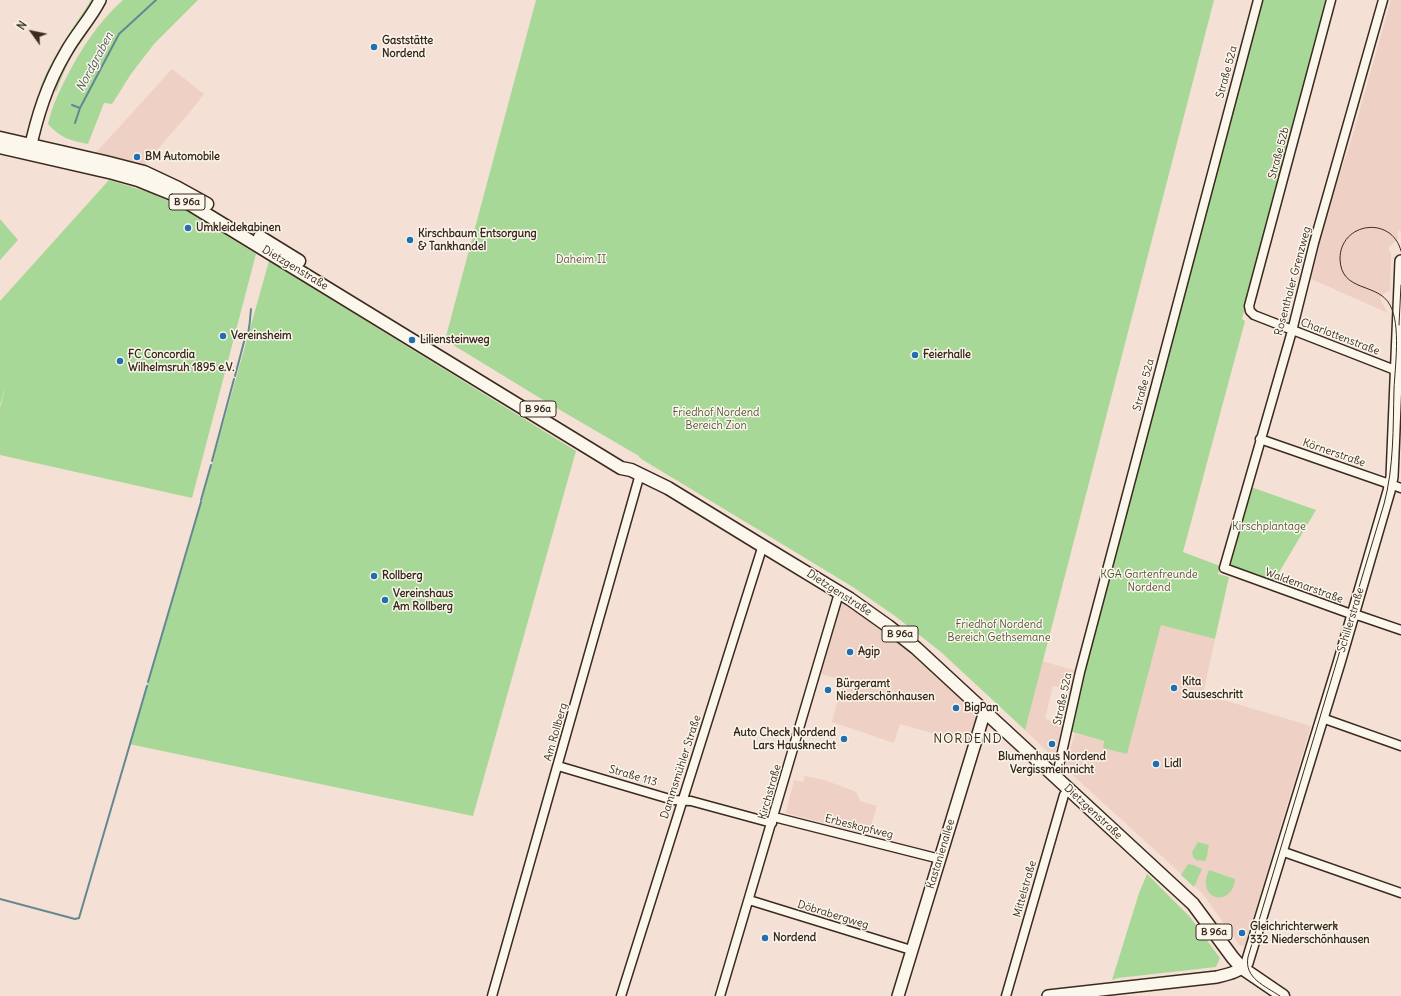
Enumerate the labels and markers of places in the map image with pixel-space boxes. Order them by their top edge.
place label: Gaststätte Nordend [382,34,433,60]
marker: Gaststätte Nordend [369,42,379,52]
place label: BM Automobile [145,150,220,164]
marker: BM Automobile [132,152,142,162]
place label: Umkleidekabinen [196,221,281,235]
marker: Umkleidekabinen [183,223,193,233]
place label: Kirschbaum Entsorgung & Tankhandel [418,227,537,253]
marker: Kirschbaum Entsorgung & Tankhandel [405,235,415,245]
place label: Vereinsheim [231,329,292,343]
marker: Vereinsheim [218,331,228,341]
place label: Liliensteinweg [420,333,490,347]
marker: Liliensteinweg [407,335,417,345]
place label: FC Concordia Wilhelmsruh 1895 e.V. [128,348,234,374]
place label: Feierhalle [923,348,971,362]
marker: Feierhalle [910,350,920,360]
marker: FC Concordia Wilhelmsruh 1895 e.V. [115,356,125,366]
place label: Rollberg [382,569,423,583]
marker: Rollberg [369,571,379,581]
place label: Vereinshaus Am Rollberg [393,587,453,613]
marker: Vereinshaus Am Rollberg [380,595,390,605]
place label: Agip [858,645,880,659]
marker: Agip [845,647,855,657]
place label: Kita Sauseschritt [1182,675,1243,701]
place label: Bürgeramt Niederschönhausen [836,677,935,703]
marker: Kita Sauseschritt [1169,683,1179,693]
marker: Bürgeramt Niederschönhausen [823,685,833,695]
place label: BigPan [964,701,999,715]
marker: BigPan [951,703,961,713]
place label: Auto Check Nordend Lars Hausknecht [733,726,836,752]
marker: Auto Check Nordend Lars Hausknecht [839,734,849,744]
marker: Blumenhaus Nordend Vergissmeinnicht [1047,739,1057,749]
place label: Blumenhaus Nordend Vergissmeinnicht [998,750,1106,776]
place label: Lidl [1164,757,1181,771]
marker: Lidl [1151,759,1161,769]
place label: Gleichrichterwerk 332 Niederschönhausen [1250,920,1370,946]
marker: Gleichrichterwerk 332 Niederschönhausen [1237,928,1247,938]
place label: Nordend [773,931,816,945]
marker: Nordend [760,933,770,943]

